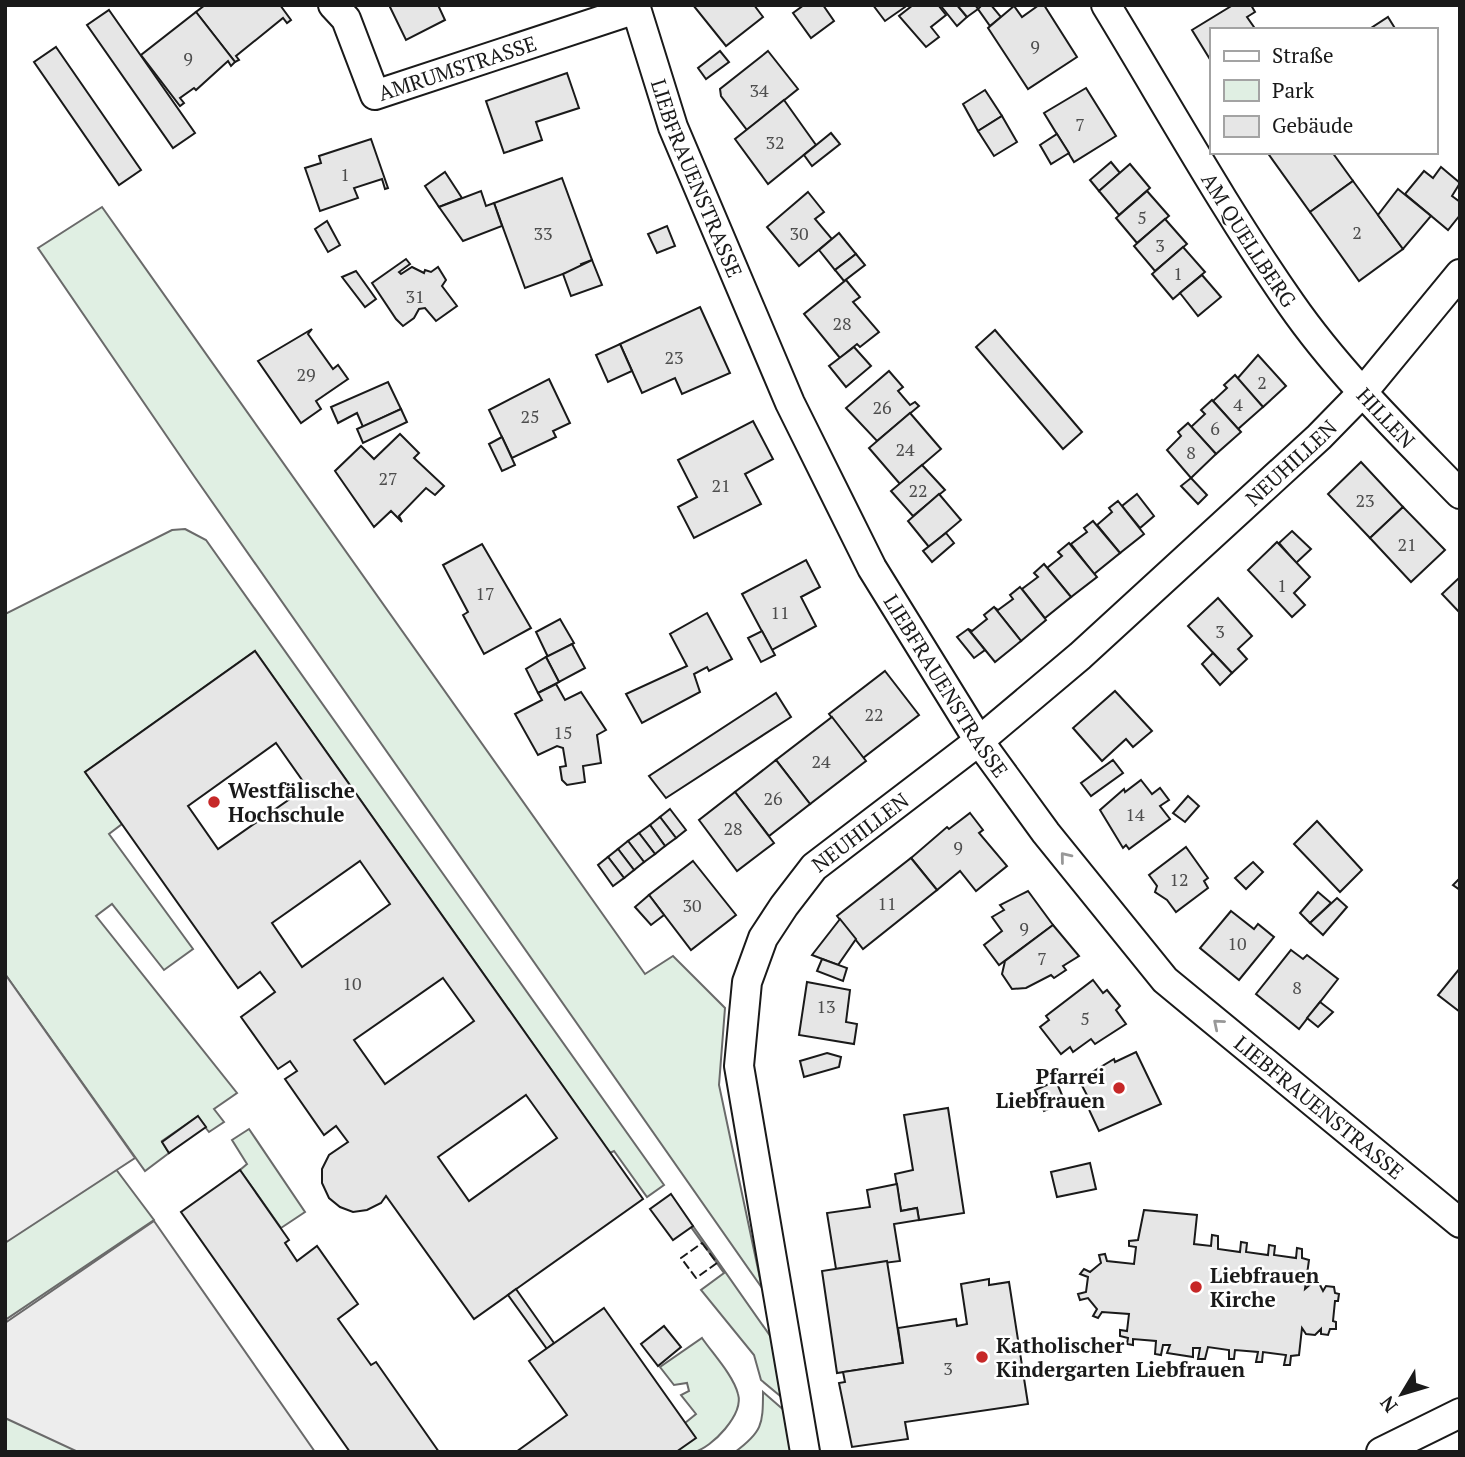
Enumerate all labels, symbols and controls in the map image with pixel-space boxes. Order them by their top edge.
legend [1210,28,1437,154]
street label: AMRUMSTRASSE [374,29,540,107]
house number: 9 [1030,34,1040,58]
text: Straße [1272,41,1334,69]
house number: 9 [183,46,193,70]
street label: LIEBFRAUENSTRASSE [645,75,749,282]
text: Park [1272,76,1314,104]
house number: 34 [749,78,769,102]
text: Gebäude [1272,111,1353,139]
house number: 7 [1075,112,1085,136]
house number: 32 [765,130,785,154]
house number: 1 [340,162,350,186]
street label: AM QUELLBERG [1195,167,1303,313]
house number: 5 [1137,205,1147,229]
house number: 2 [1352,220,1362,244]
house number: 33 [533,221,553,245]
house number: 30 [789,221,809,245]
house number: 3 [1155,233,1165,257]
house number: 1 [1173,261,1183,285]
house number: 31 [405,284,425,308]
house number: 28 [832,311,852,335]
house number: 23 [664,345,684,369]
house number: 29 [296,362,316,386]
house number: 2 [1257,370,1267,394]
street label: HILLEN [1351,381,1422,454]
house number: 4 [1233,392,1243,416]
house number: 26 [872,395,892,419]
house number: 25 [520,404,540,428]
street label: NEUHILLEN [1239,413,1343,512]
house number: 6 [1210,416,1220,440]
house number: 24 [895,437,915,461]
house number: 8 [1186,440,1196,464]
house number: 27 [378,466,398,490]
house number: 21 [711,473,731,497]
house number: 22 [908,478,928,502]
house number: 23 [1355,488,1375,512]
house number: 21 [1397,532,1417,556]
house number: 1 [1277,573,1287,597]
house number: 17 [475,581,495,605]
street label: LIEBFRAUENSTRASSE [878,589,1015,783]
house number: 11 [770,600,790,624]
house number: 3 [1215,619,1225,643]
house number: 22 [864,702,884,726]
house number: 15 [553,720,573,744]
house number: 24 [811,749,831,773]
place label: Westfälische Hochschule [228,776,355,828]
house number: 26 [763,786,783,810]
street label: NEUHILLEN [806,786,914,878]
marker: Westfälische Hochschule [206,794,222,810]
house number: 14 [1125,802,1145,826]
house number: 28 [723,816,743,840]
house number: 9 [953,835,963,859]
one-way arrow [1061,852,1074,864]
house number: 12 [1169,867,1189,891]
house number: 11 [877,891,897,915]
house number: 30 [682,893,702,917]
house number: 9 [1019,916,1029,940]
house number: 10 [1227,931,1247,955]
house number: 7 [1037,946,1047,970]
house number: 10 [342,971,362,995]
house number: 8 [1292,975,1302,999]
house number: 13 [816,994,836,1018]
house number: 5 [1080,1006,1090,1030]
one-way arrow [1213,1020,1226,1032]
street label: LIEBFRAUENSTRASSE [1229,1029,1410,1185]
place label: Pfarrei Liebfrauen [996,1062,1105,1114]
marker: Pfarrei Liebfrauen [1111,1080,1127,1096]
place label: Liebfrauen Kirche [1210,1261,1320,1313]
marker: Liebfrauen Kirche [1188,1279,1204,1295]
place label: Katholischer Kindergarten Liebfrauen [996,1331,1245,1383]
marker: Katholischer Kindergarten Liebfrauen [974,1349,990,1365]
house number: 3 [943,1356,953,1380]
north arrow [1367,1359,1437,1429]
text: N [1374,1391,1402,1418]

